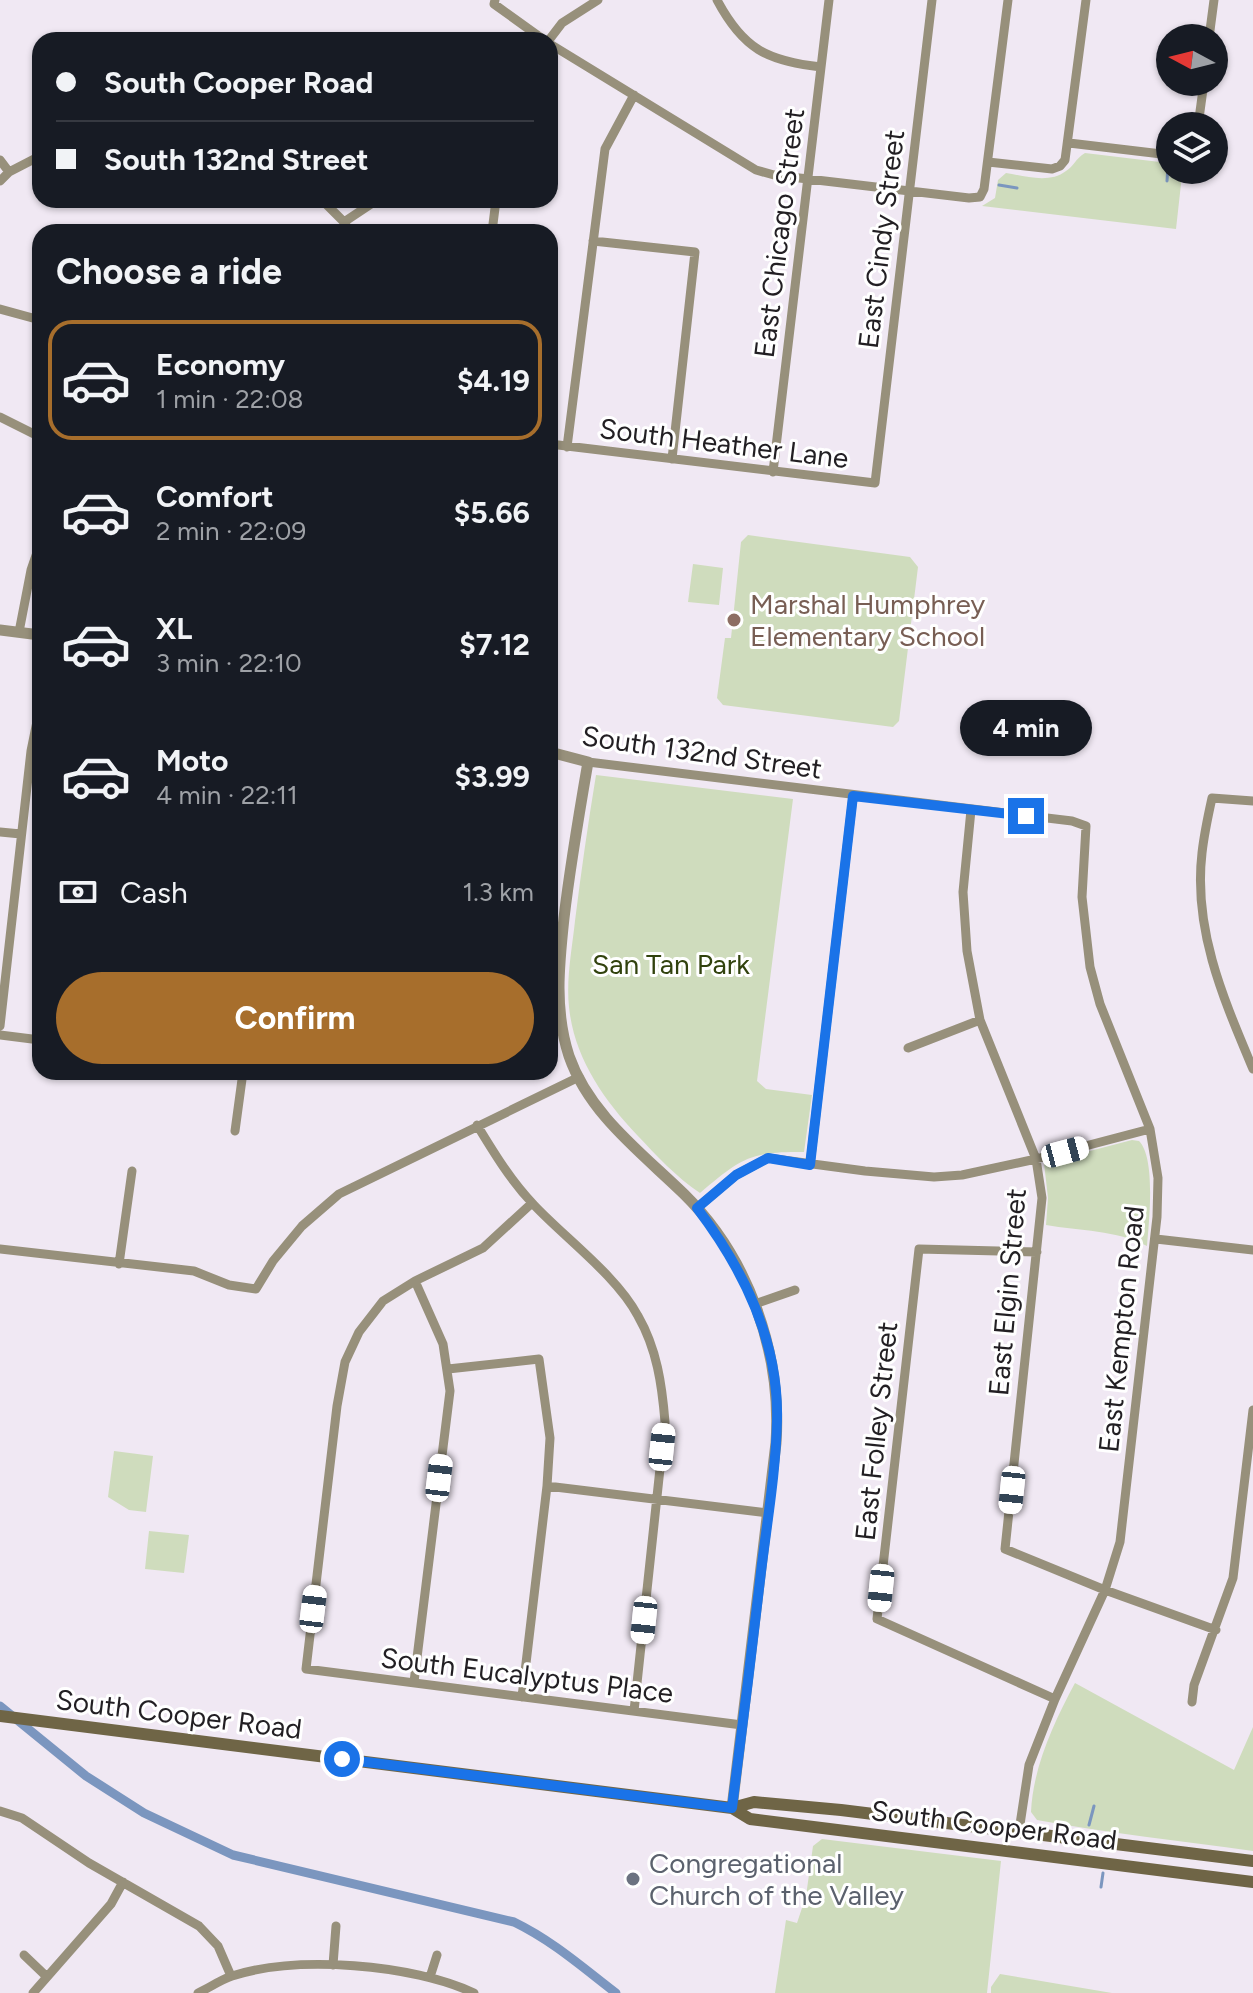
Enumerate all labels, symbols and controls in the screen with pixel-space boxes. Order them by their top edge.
north arrow [1156,24,1228,96]
map controls [1156,24,1228,184]
text: South Cooper Road [104,64,373,101]
street label: East Chicago Street [747,106,811,360]
button: layers [1156,112,1228,184]
street label: East Cindy Street [851,128,911,350]
text: South 132nd Street [104,141,369,178]
text: Choose a ride [56,250,282,293]
icon: car [60,344,132,416]
text: Economy [156,346,285,383]
text: $4.19 [457,362,530,399]
text: 1 min · 22:08 [156,383,304,415]
street label: South Heather Lane [598,411,850,475]
icon: car [60,476,132,548]
text: Comfort [156,478,274,515]
text: $5.66 [454,494,530,531]
text: 2 min · 22:09 [156,515,306,547]
place label: Marshal Humphrey Elementary School [750,587,985,653]
icon: car [60,608,132,680]
text: XL [156,610,192,647]
marker: Marshal Humphrey Elementary School [725,611,743,629]
text: $7.12 [459,626,530,663]
text: 3 min · 22:10 [156,647,302,679]
callout: 4 min [960,700,1092,756]
text: 4 min [993,712,1059,744]
street label: South 132nd Street [580,718,824,786]
icon: car [60,740,132,812]
text: Moto [156,742,228,779]
text: $3.99 [454,758,530,795]
text: 4 min · 22:11 [156,779,298,811]
route end [1008,798,1044,834]
icon: cash [56,870,100,914]
text: Cash [120,874,188,911]
text: 1.3 km [463,876,534,908]
park label: San Tan Park [592,947,750,981]
button: Confirm [56,972,534,1064]
car [1039,1134,1091,1170]
street label: East Elgin Street [981,1187,1033,1397]
street label: East Kempton Road [1091,1204,1151,1454]
street label: East Folley Street [848,1320,904,1542]
car [648,1422,676,1472]
car [424,1453,454,1503]
car [998,1465,1026,1515]
car [867,1563,895,1613]
car [298,1584,328,1634]
car [630,1595,658,1645]
street label: South Eucalyptus Place [379,1640,675,1710]
street label: South Cooper Road [54,1682,304,1746]
route start [324,1741,360,1777]
street label: South Cooper Road [869,1793,1119,1857]
place label: Congregational Church of the Valley [649,1846,904,1912]
marker: Congregational Church of the Valley [624,1870,642,1888]

